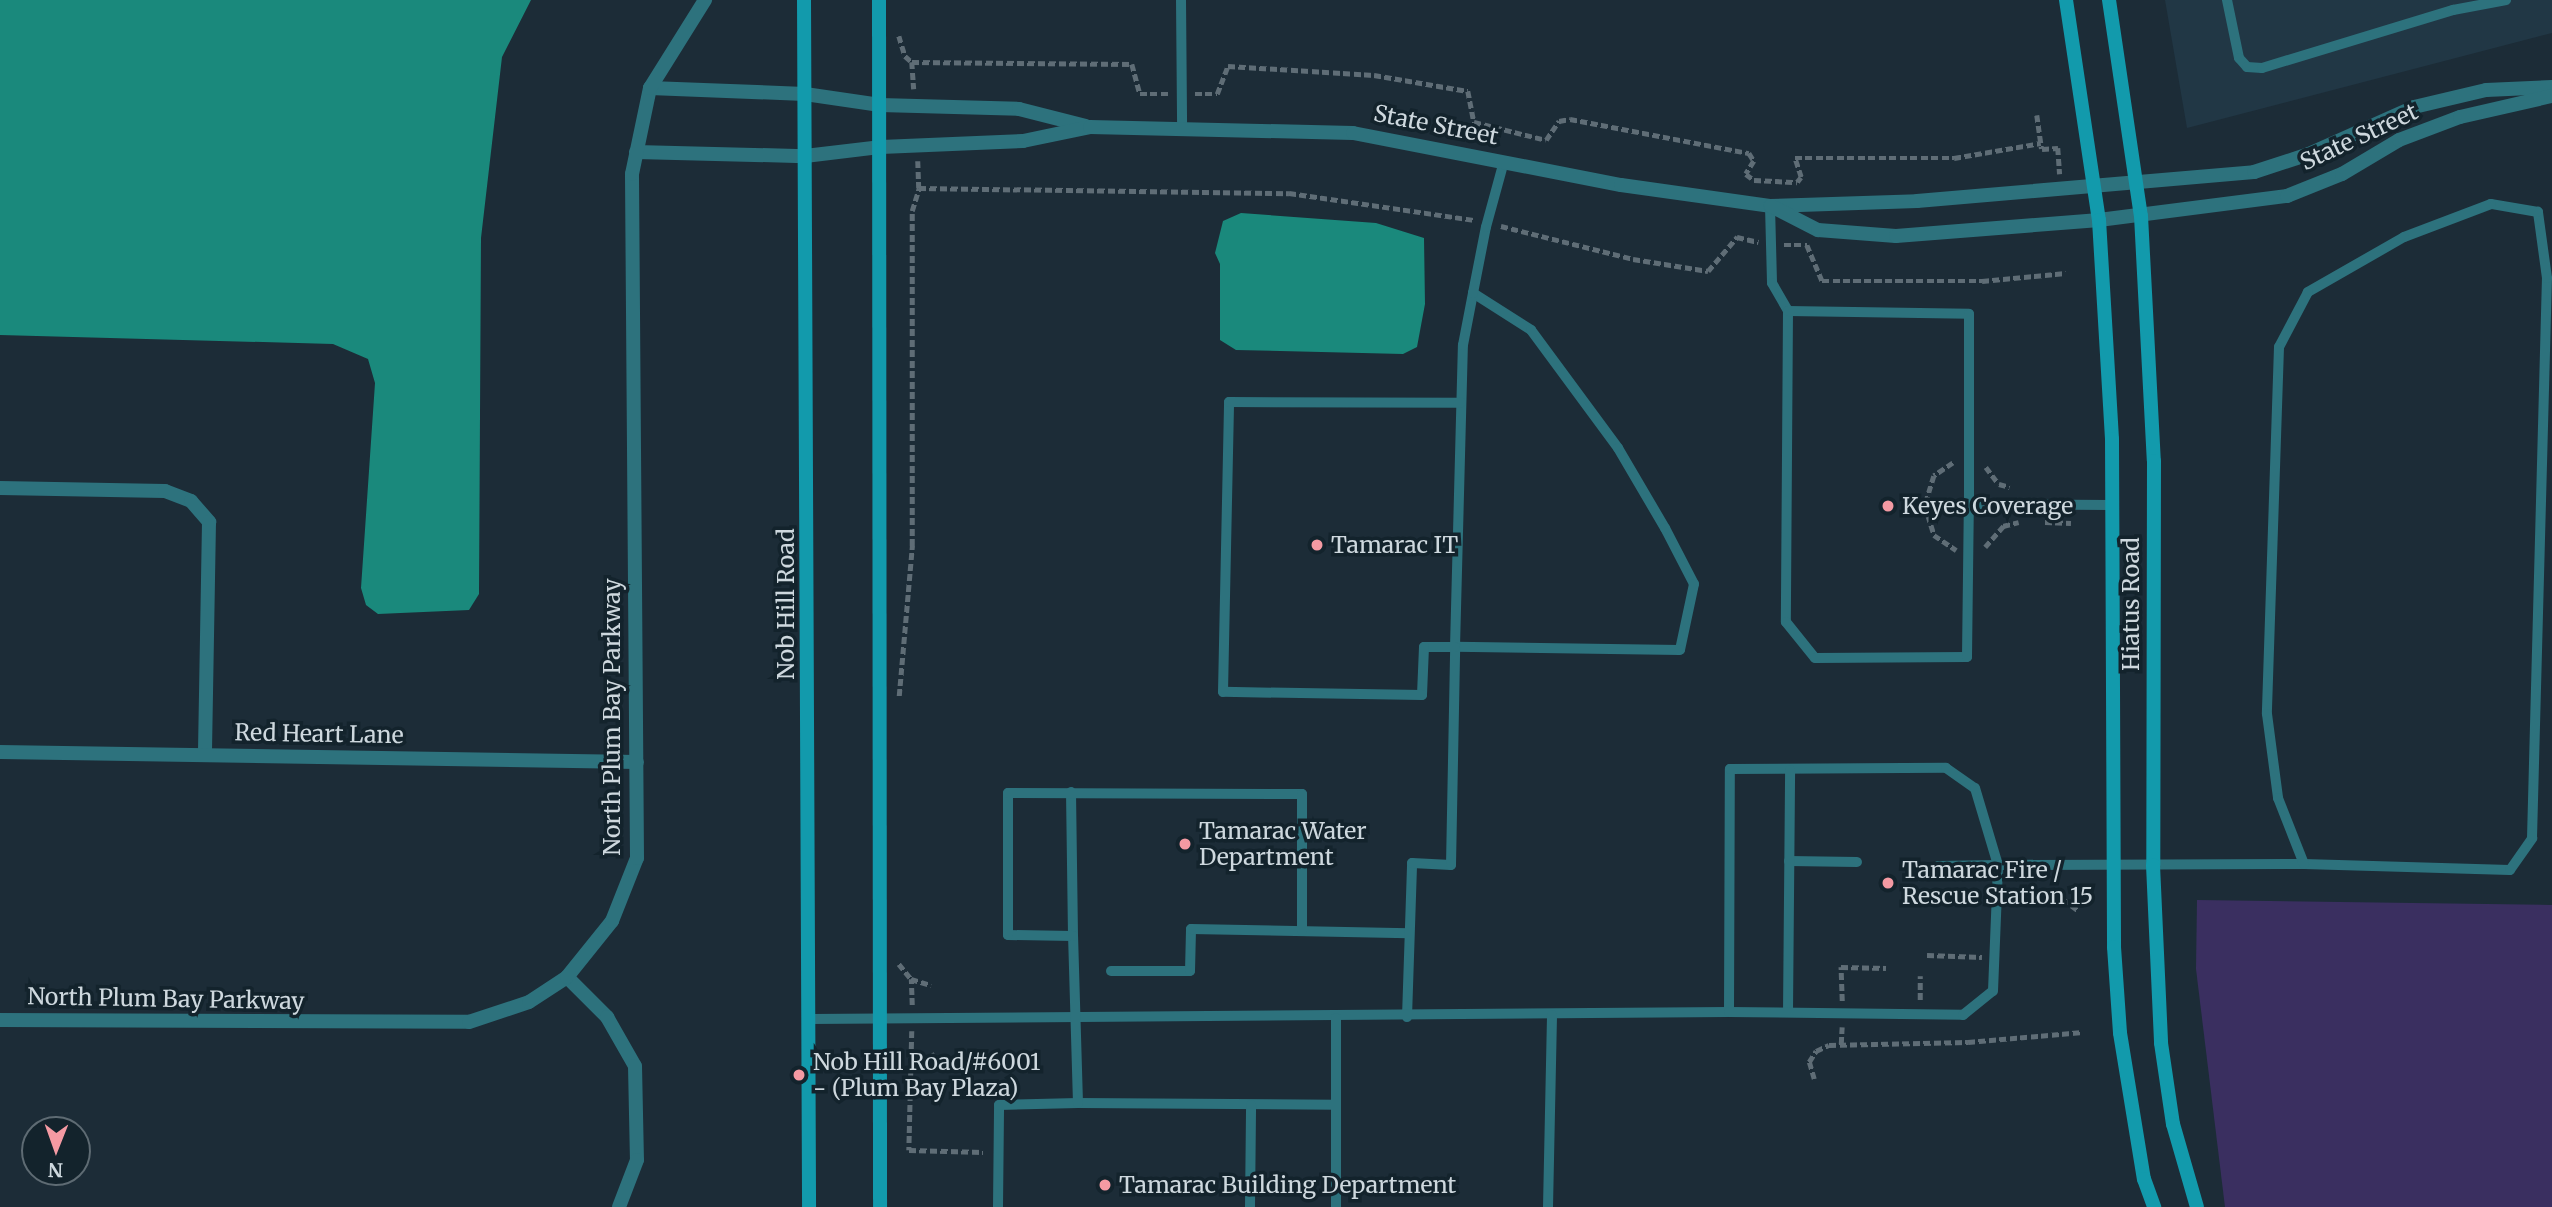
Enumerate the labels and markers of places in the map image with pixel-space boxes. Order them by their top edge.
place label: Keyes Coverage [1902,492,2073,520]
marker: Keyes Coverage [1880,498,1896,514]
place label: Tamarac IT [1331,531,1458,559]
marker: Tamarac IT [1309,537,1325,553]
place label: Tamarac Water Department [1199,817,1367,871]
marker: Tamarac Water Department [1177,836,1193,852]
place label: Tamarac Fire / Rescue Station 15 [1902,856,2093,910]
marker: Tamarac Fire / Rescue Station 15 [1880,875,1896,891]
place label: Nob Hill Road/#6001 - (Plum Bay Plaza) [813,1048,1040,1102]
marker: Nob Hill Road/#6001 - (Plum Bay Plaza) [791,1067,807,1083]
place label: Tamarac Building Department [1119,1171,1456,1199]
marker: Tamarac Building Department [1097,1177,1113,1193]

